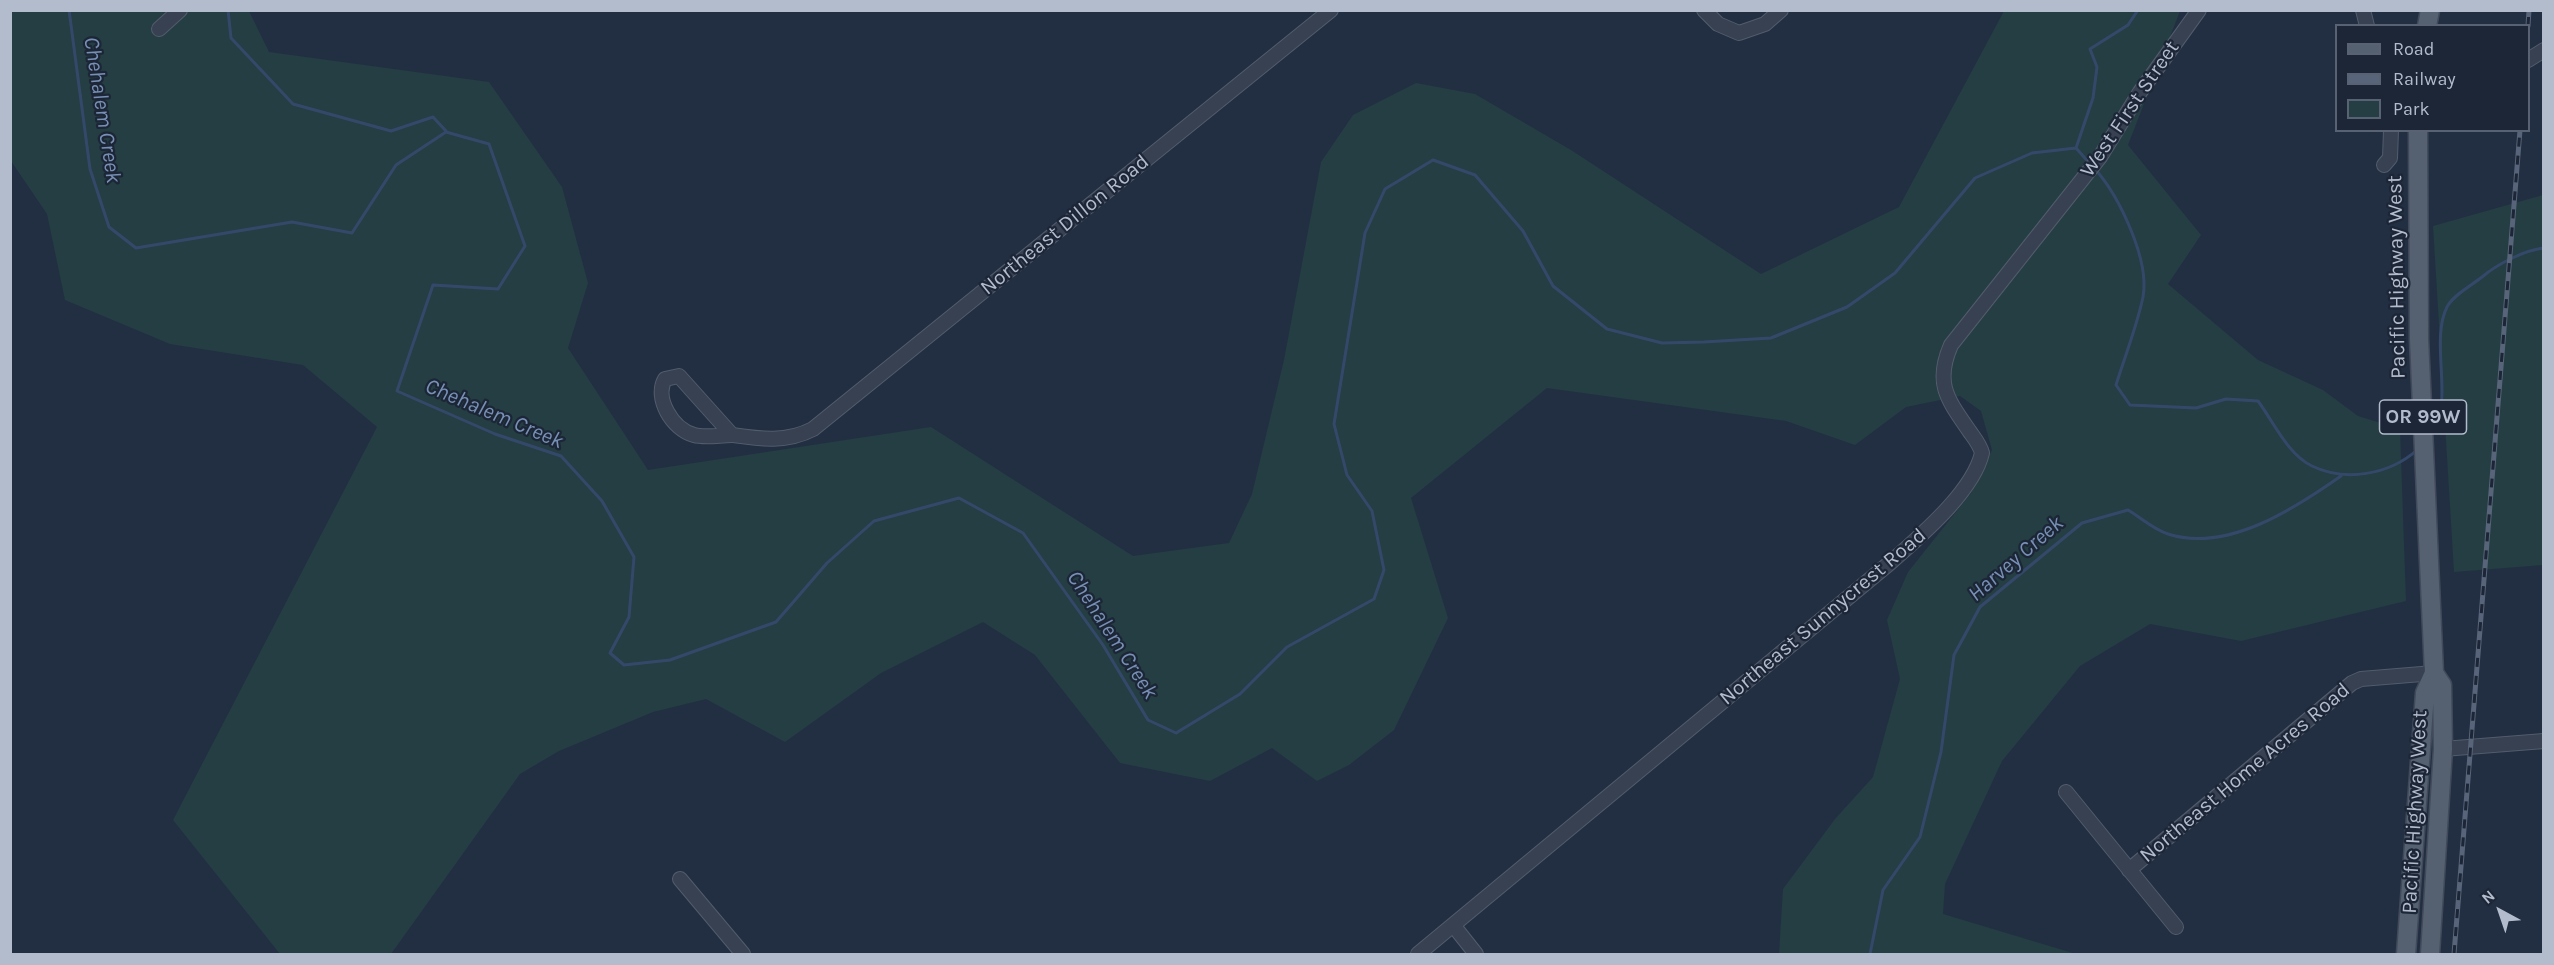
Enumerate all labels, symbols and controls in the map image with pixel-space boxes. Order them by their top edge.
legend [2335,24,2530,132]
water label: Chehalem Creek [77,35,127,185]
street label: West First Street [2075,36,2185,182]
text: Road [2393,38,2434,60]
text: Railway [2393,68,2456,90]
text: Park [2393,98,2430,120]
street label: Northeast Dillon Road [976,149,1154,301]
street label: Pacific Highway West [2383,175,2411,379]
water label: Chehalem Creek [421,373,567,455]
road number: OR 99W [2380,400,2466,434]
water label: Harvey Creek [1963,510,2069,608]
street label: Northeast Sunnycrest Road [1714,523,1932,711]
water label: Chehalem Creek [1061,566,1163,704]
street label: Northeast Home Acres Road [2135,678,2355,868]
street label: Pacific Highway West [2397,710,2433,914]
north arrow [2470,881,2530,941]
text: N [2478,886,2499,908]

